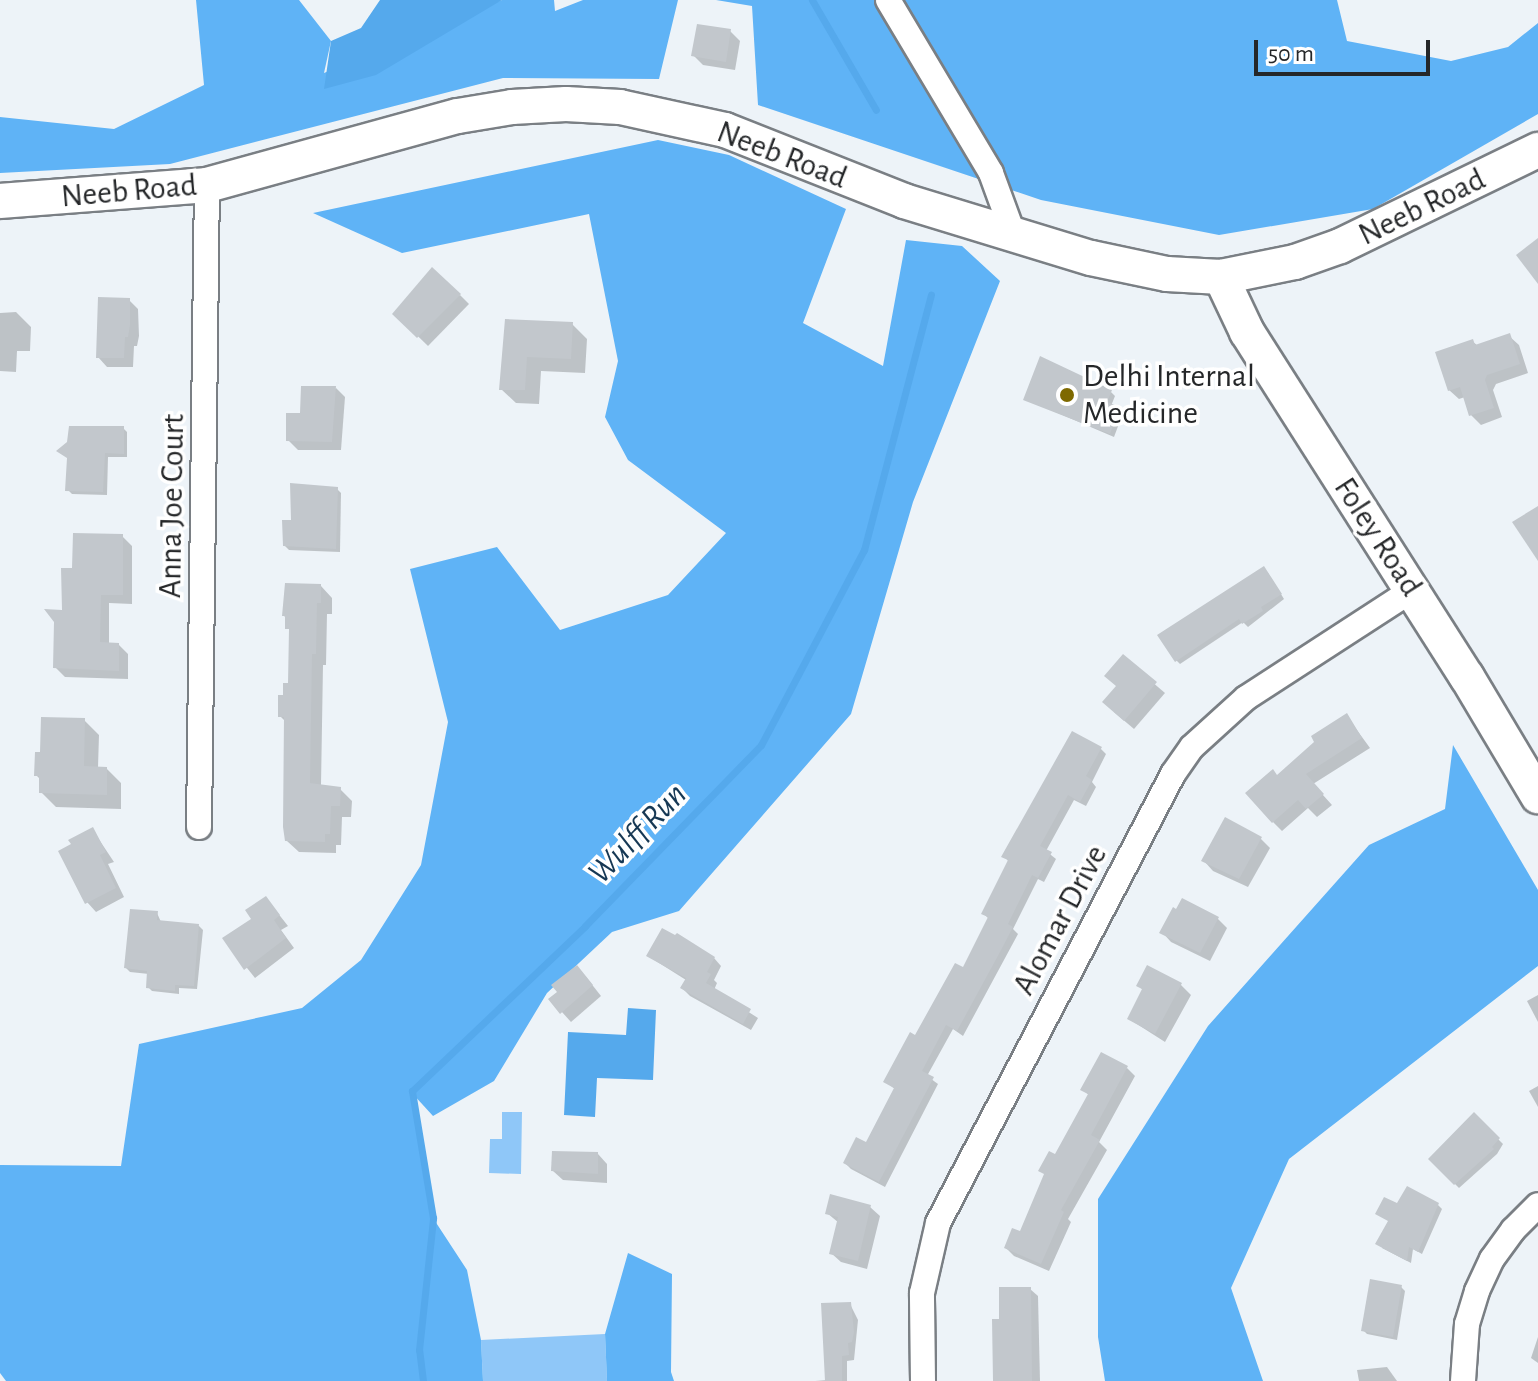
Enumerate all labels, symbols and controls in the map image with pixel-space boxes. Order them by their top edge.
scale bar [1258,24,1434,74]
text: 50 m [1268,42,1314,66]
street label: Neeb Road [712,113,852,197]
street label: Neeb Road [1352,160,1492,254]
street label: Neeb Road [60,166,198,216]
place label: Delhi Internal Medicine [1083,358,1255,433]
marker: Delhi Internal Medicine [1058,386,1076,404]
street label: Anna Joe Court [151,414,193,598]
street label: Foley Road [1325,470,1431,604]
water label: Wulff Run [580,775,696,893]
street label: Alomar Drive [1005,839,1115,1001]

